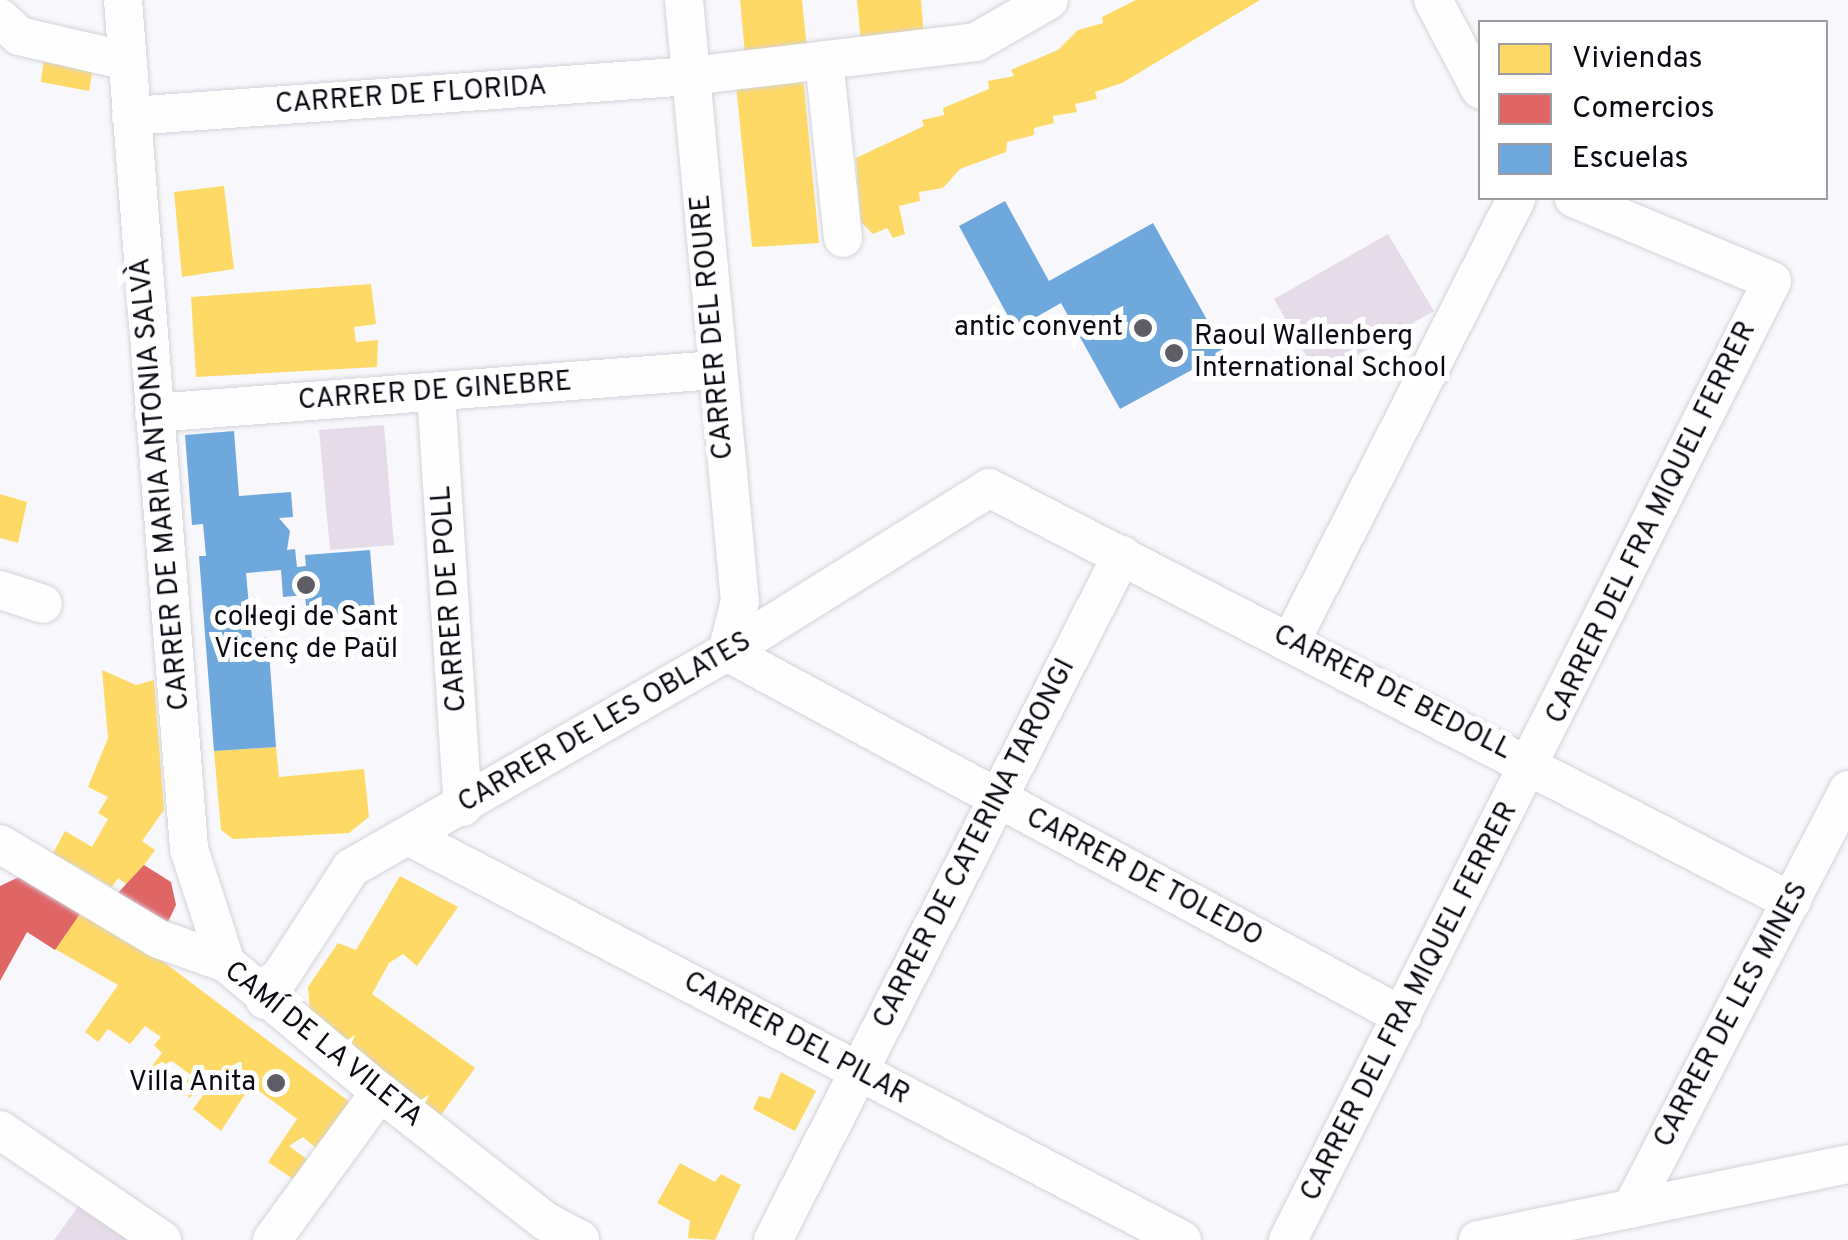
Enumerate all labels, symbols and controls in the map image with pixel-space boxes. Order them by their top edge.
legend [1478,20,1828,200]
text: Viviendas [1572,41,1703,78]
street label: CARRER DE FLORIDA [274,70,548,122]
text: Comercios [1572,91,1715,128]
text: Escuelas [1572,141,1689,178]
street label: CARRER DEL ROURE [685,193,741,461]
street label: CARRER DE MARIA ANTONIA SALVÀ [124,255,198,713]
place label: antic convent [954,311,1123,345]
street label: CARRER DEL FRA MIQUEL FERRER [1539,315,1765,731]
marker: antic convent [1132,317,1154,339]
place label: Raoul Wallenberg International School [1194,320,1447,386]
marker: Raoul Wallenberg International School [1163,342,1185,364]
street label: CARRER DE GINEBRE [297,366,573,418]
street label: CARRER DE POLL [425,485,475,713]
marker: col·legi de Sant Vicenç de Paül [295,574,317,596]
place label: col·legi de Sant Vicenç de Paül [214,601,398,667]
street label: CARRER DE BEDOLL [1267,618,1517,768]
street label: CARRER DE LES OBLATES [452,625,758,821]
street label: CARRER DE CATERINA TARONGI [866,653,1084,1035]
street label: CARRER DEL FRA MIQUEL FERRER [1294,796,1526,1208]
street label: CARRER DE TOLEDO [1019,801,1269,955]
street label: CARRER DE LES MINES [1648,876,1816,1154]
street label: CAMÍ DE LA VILETA [216,954,430,1136]
street label: CARRER DEL PILAR [677,965,915,1113]
place label: Villa Anita [128,1066,256,1100]
marker: Villa Anita [265,1072,287,1094]

